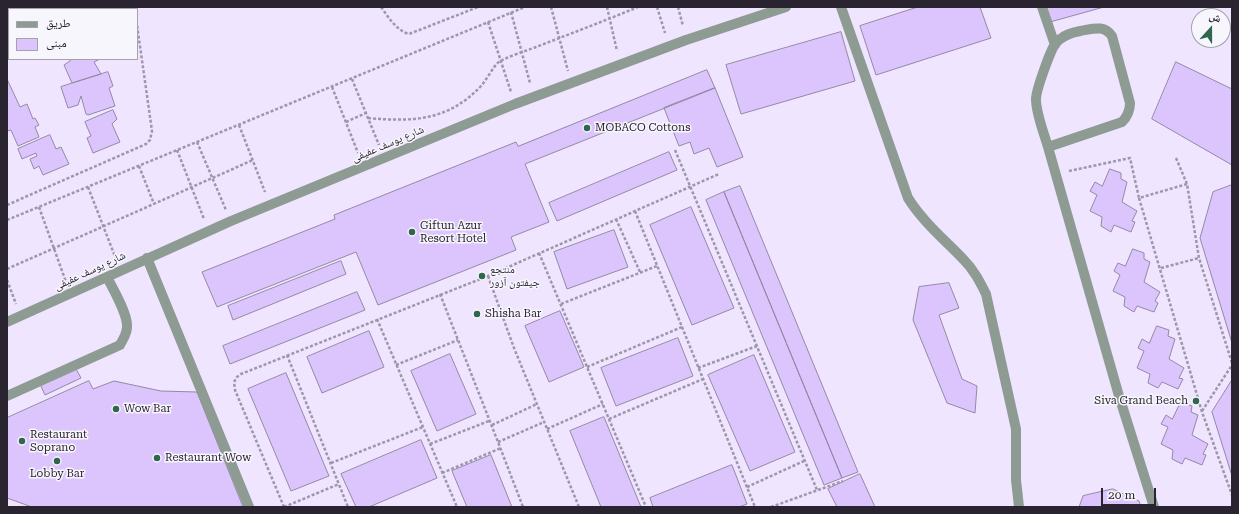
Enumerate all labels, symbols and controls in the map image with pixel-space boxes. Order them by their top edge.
legend [8,8,138,60]
north arrow [1191,8,1231,48]
text: ش [1207,9,1223,25]
text: طريق [46,16,71,30]
text: مبنى [46,36,67,50]
place label: MOBACO Cottons [595,121,690,135]
street label: شارع يوسف عفيفى [350,123,426,165]
marker: MOBACO Cottons [582,123,592,133]
place label: Giftun Azur Resort Hotel [420,219,486,245]
marker: Giftun Azur Resort Hotel [407,227,417,237]
street label: شارع يوسف عفيفى [52,249,128,293]
place label: منتجع جيفتون آزور [490,263,540,289]
marker: منتجع جيفتون آزور [477,271,487,281]
place label: Shisha Bar [485,307,541,321]
marker: Shisha Bar [472,309,482,319]
place label: Siva Grand Beach [1094,394,1188,408]
marker: Siva Grand Beach [1191,396,1201,406]
place label: Wow Bar [124,402,171,416]
marker: Wow Bar [111,404,121,414]
place label: Restaurant Soprano [30,428,87,454]
marker: Restaurant Soprano [17,436,27,446]
place label: Restaurant Wow [165,451,251,465]
marker: Restaurant Wow [152,453,162,463]
marker: Lobby Bar [52,456,62,466]
place label: Lobby Bar [30,467,84,481]
scale bar [1103,480,1158,506]
text: 20 m [1108,488,1135,502]

